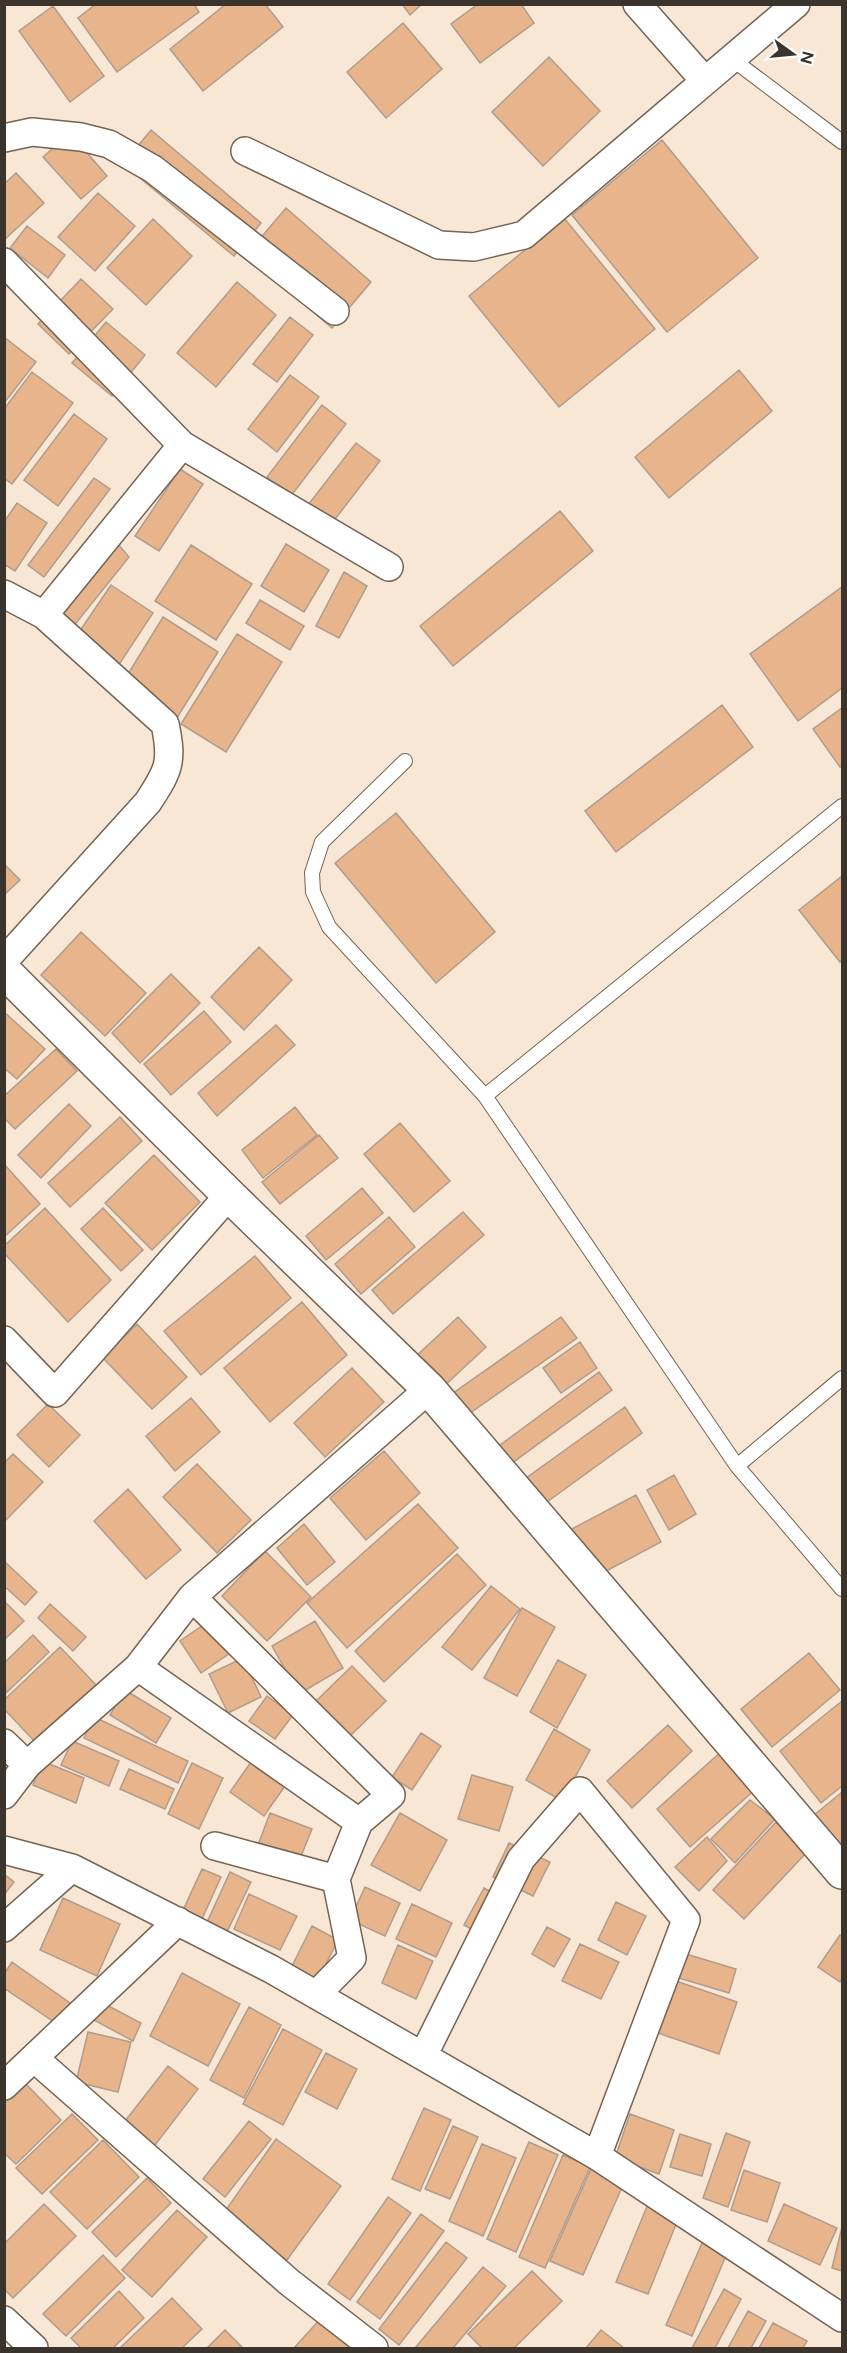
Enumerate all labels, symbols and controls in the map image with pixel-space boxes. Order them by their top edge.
north arrow [763,24,823,84]
text: N [796,49,818,66]

